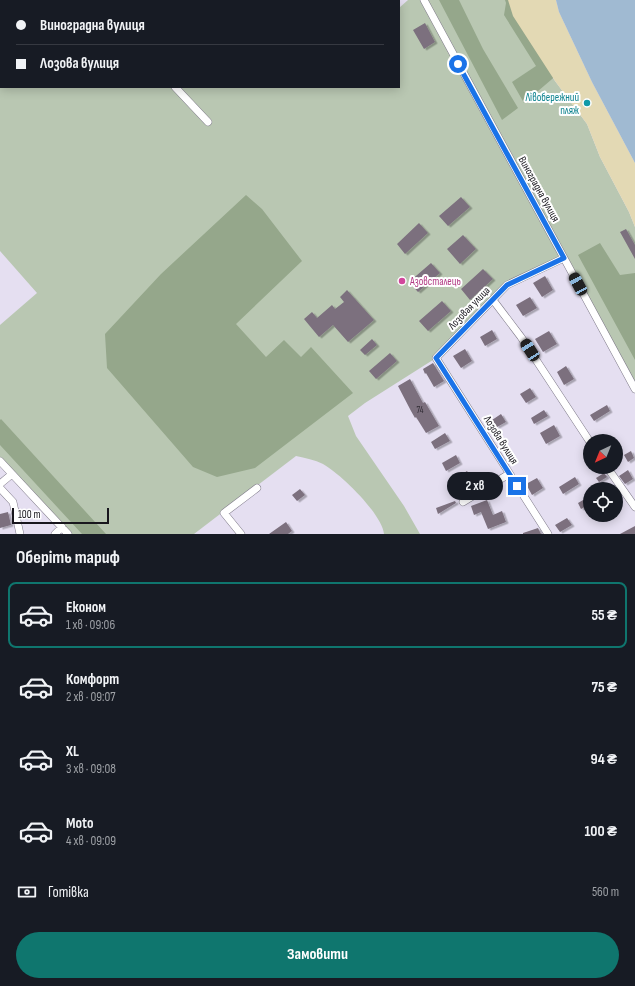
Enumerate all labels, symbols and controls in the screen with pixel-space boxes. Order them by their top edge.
text: Виноградна вулиця [40,16,145,35]
text: Лозова вулиця [40,54,119,73]
route start [449,55,467,73]
place label: Лівобережний пляж [524,91,579,117]
marker: Лівобережний пляж [582,98,592,108]
street label: Виноградна вулиця [516,154,562,224]
car [567,271,589,297]
place label: Азовсталець [409,275,461,288]
marker: Азовсталець [397,276,407,286]
street label: Лозовая улица [445,284,493,333]
car [518,337,542,363]
house number: 74 [417,405,424,416]
street label: Лозова вулиця [481,413,521,467]
north arrow [583,434,623,474]
map controls [583,434,623,522]
callout: 2 хв [447,472,503,500]
route end [508,477,526,495]
text: 2 хв [466,478,484,494]
button: locate [583,482,623,522]
scale bar [12,506,109,525]
text: 100 m [18,508,40,521]
text: Оберіть тариф [16,547,120,568]
icon: car [18,597,54,633]
text: Економ [66,598,106,617]
text: 55 ₴ [591,606,617,625]
text: 1 хв · 09:06 [66,617,115,633]
icon: car [18,669,54,705]
text: Комфорт [66,670,119,689]
text: 75 ₴ [592,678,617,697]
text: 2 хв · 09:07 [66,689,115,705]
icon: car [18,741,54,777]
text: XL [66,742,79,761]
text: 94 ₴ [591,750,617,769]
text: 3 хв · 09:08 [66,761,116,777]
icon: car [18,813,54,849]
text: Moto [66,814,93,833]
text: 100 ₴ [584,822,617,841]
text: 4 хв · 09:09 [66,833,116,849]
icon: cash [16,881,38,903]
text: Готівка [48,883,89,902]
text: 560 m [592,884,619,900]
button: Замовити [16,932,619,978]

